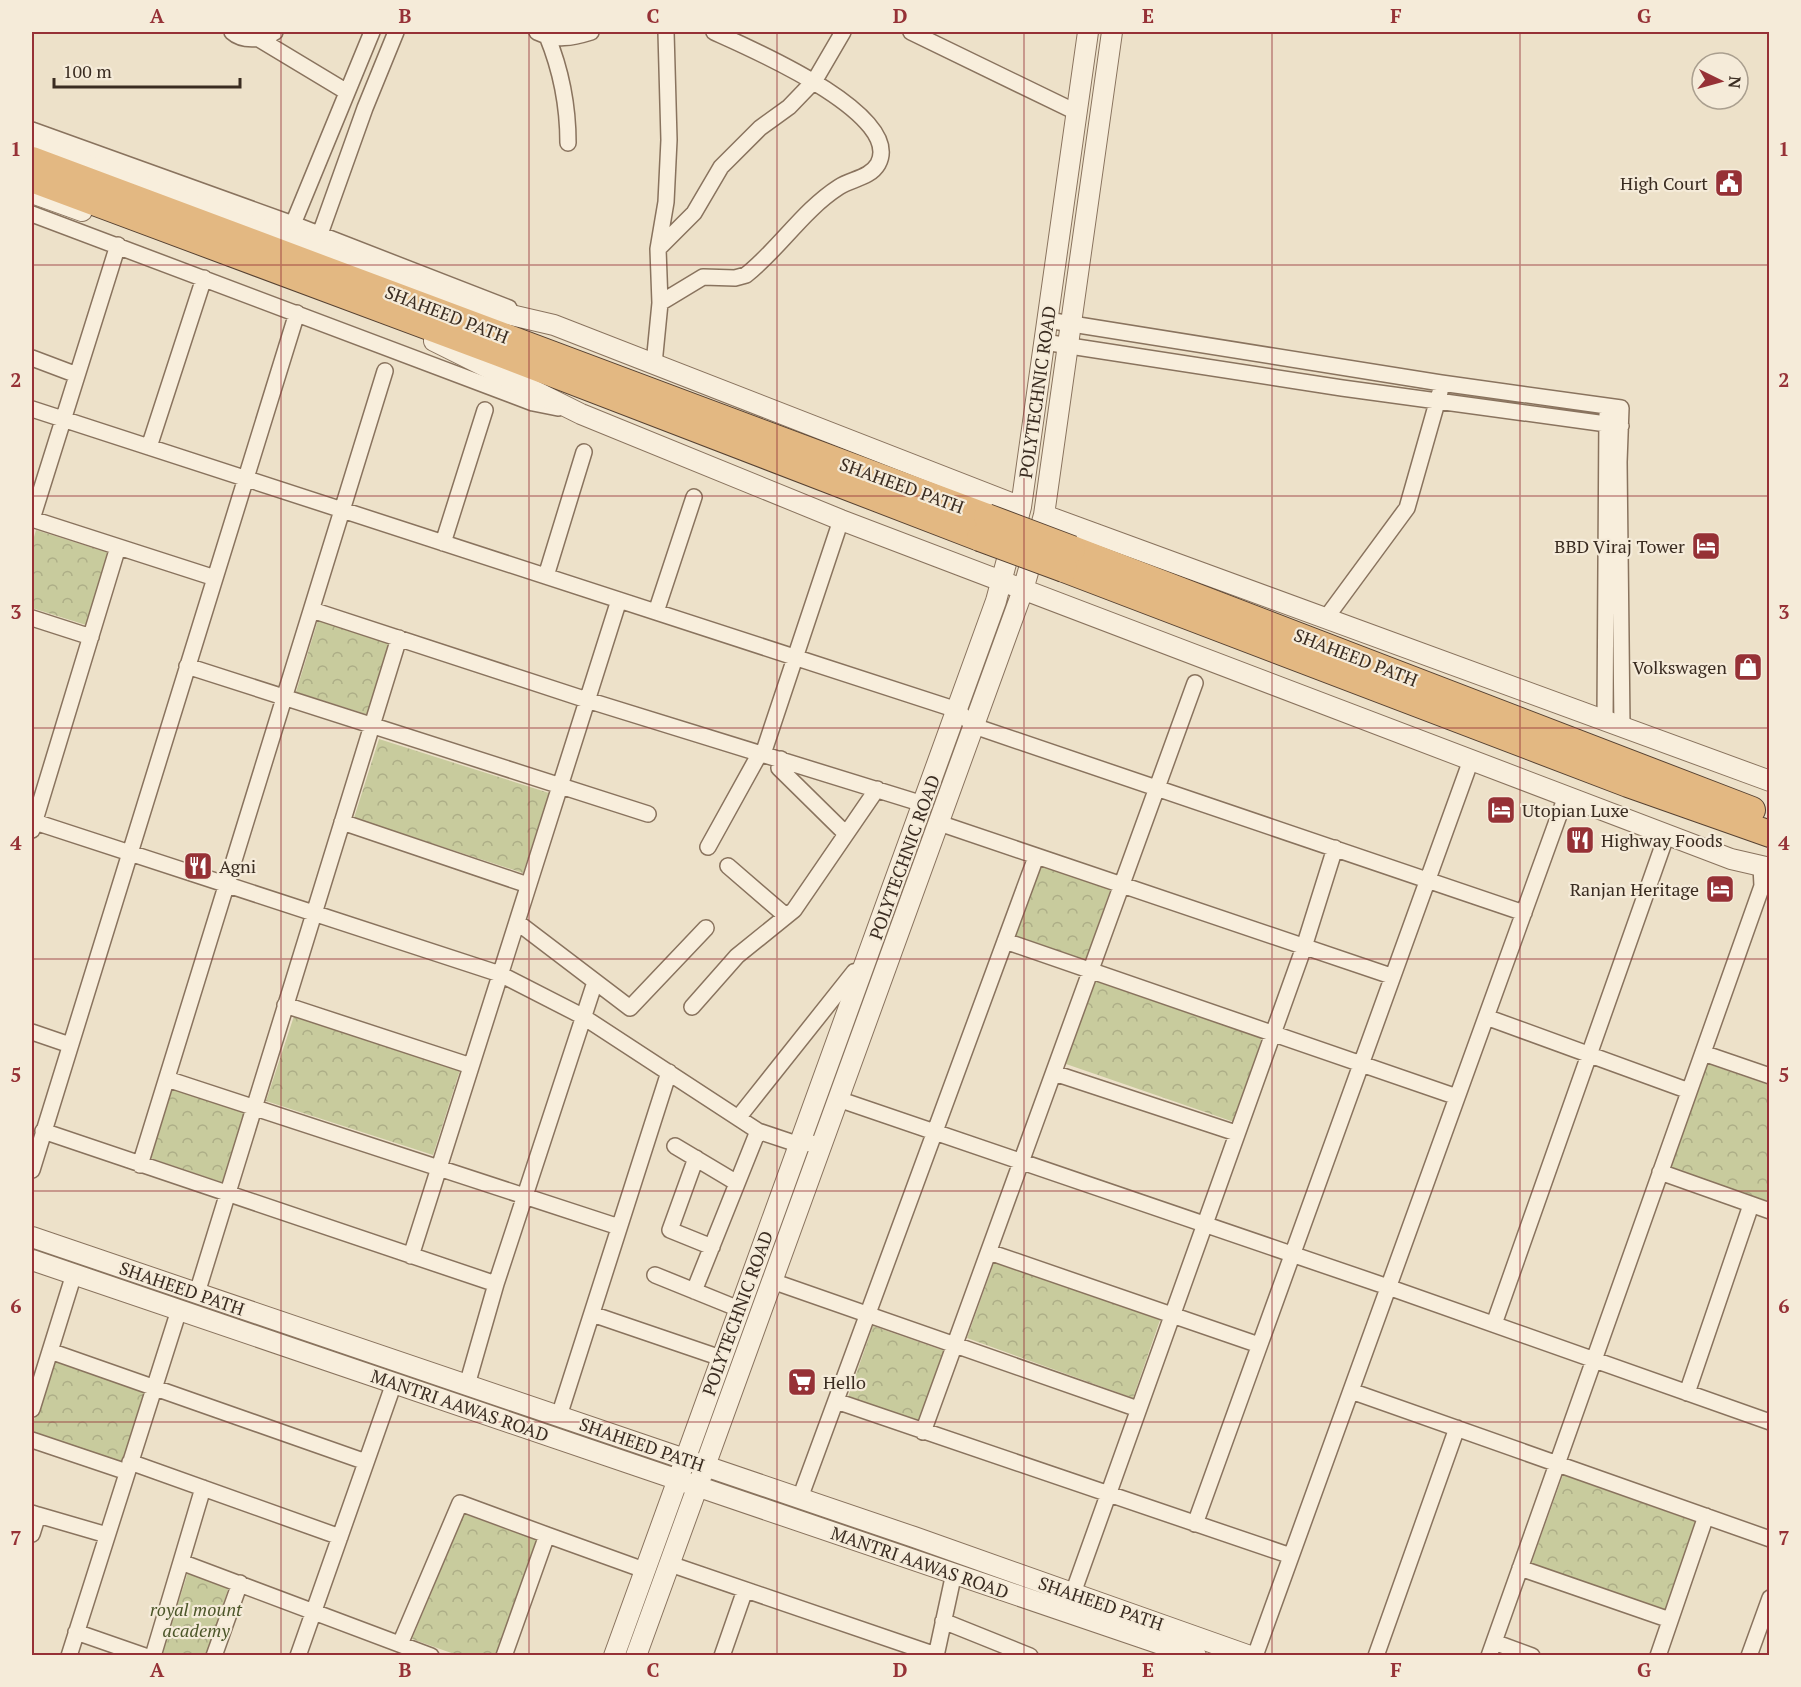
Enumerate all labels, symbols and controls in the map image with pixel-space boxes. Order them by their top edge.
text: A [150,2,165,29]
text: B [399,2,412,29]
text: C [646,2,660,29]
text: D [893,2,907,29]
text: E [1142,2,1154,29]
text: F [1390,2,1402,29]
text: G [1637,2,1651,29]
scale bar [54,51,240,89]
north arrow [1690,51,1750,111]
text: 100 m [63,59,112,83]
text: N [1723,75,1746,89]
text: 1 [10,135,22,162]
text: 1 [1778,135,1790,162]
public building icon: High Court [1713,167,1745,199]
place label: High Court [1620,171,1708,195]
street label: SHAHEED PATH [382,279,512,349]
street label: POLYTECHNIC ROAD [1013,304,1061,480]
text: 2 [10,366,22,393]
text: 2 [1778,366,1790,393]
street label: SHAHEED PATH [836,451,968,519]
hotel icon: BBD Viraj Tower [1690,530,1722,562]
place label: BBD Viraj Tower [1554,534,1685,558]
text: 3 [10,598,22,625]
text: 3 [1778,598,1790,625]
street label: SHAHEED PATH [1291,622,1421,692]
shop icon: Volkswagen [1732,651,1764,683]
place label: Volkswagen [1632,655,1727,679]
street label: POLYTECHNIC ROAD [863,771,945,943]
hotel icon: Utopian Luxe [1485,794,1517,826]
place label: Utopian Luxe [1522,798,1629,822]
restaurant icon: Highway Foods [1564,824,1596,856]
place label: Highway Foods [1601,828,1723,852]
text: 4 [10,829,22,856]
text: 4 [1778,829,1790,856]
restaurant icon: Agni [182,850,214,882]
place label: Agni [219,854,256,878]
hotel icon: Ranjan Heritage [1704,873,1736,905]
place label: Ranjan Heritage [1570,877,1699,901]
text: 5 [10,1061,22,1088]
text: 5 [1778,1061,1790,1088]
street label: POLYTECHNIC ROAD [696,1227,778,1399]
street label: SHAHEED PATH [116,1255,248,1321]
text: 6 [10,1292,22,1319]
text: 6 [1778,1292,1790,1319]
street label: MANTRI AAWAS ROAD [368,1363,552,1447]
supermarket icon: Hello [786,1366,818,1398]
place label: Hello [823,1370,866,1394]
street label: SHAHEED PATH [576,1411,708,1477]
street label: MANTRI AAWAS ROAD [828,1520,1012,1604]
text: 7 [10,1524,22,1551]
text: 7 [1778,1524,1790,1551]
street label: SHAHEED PATH [1035,1570,1167,1636]
park label: royal mount academy [150,1597,243,1642]
text: A [150,1656,165,1683]
text: B [399,1656,412,1683]
text: C [646,1656,660,1683]
text: D [893,1656,907,1683]
text: E [1142,1656,1154,1683]
text: F [1390,1656,1402,1683]
text: G [1637,1656,1651,1683]

